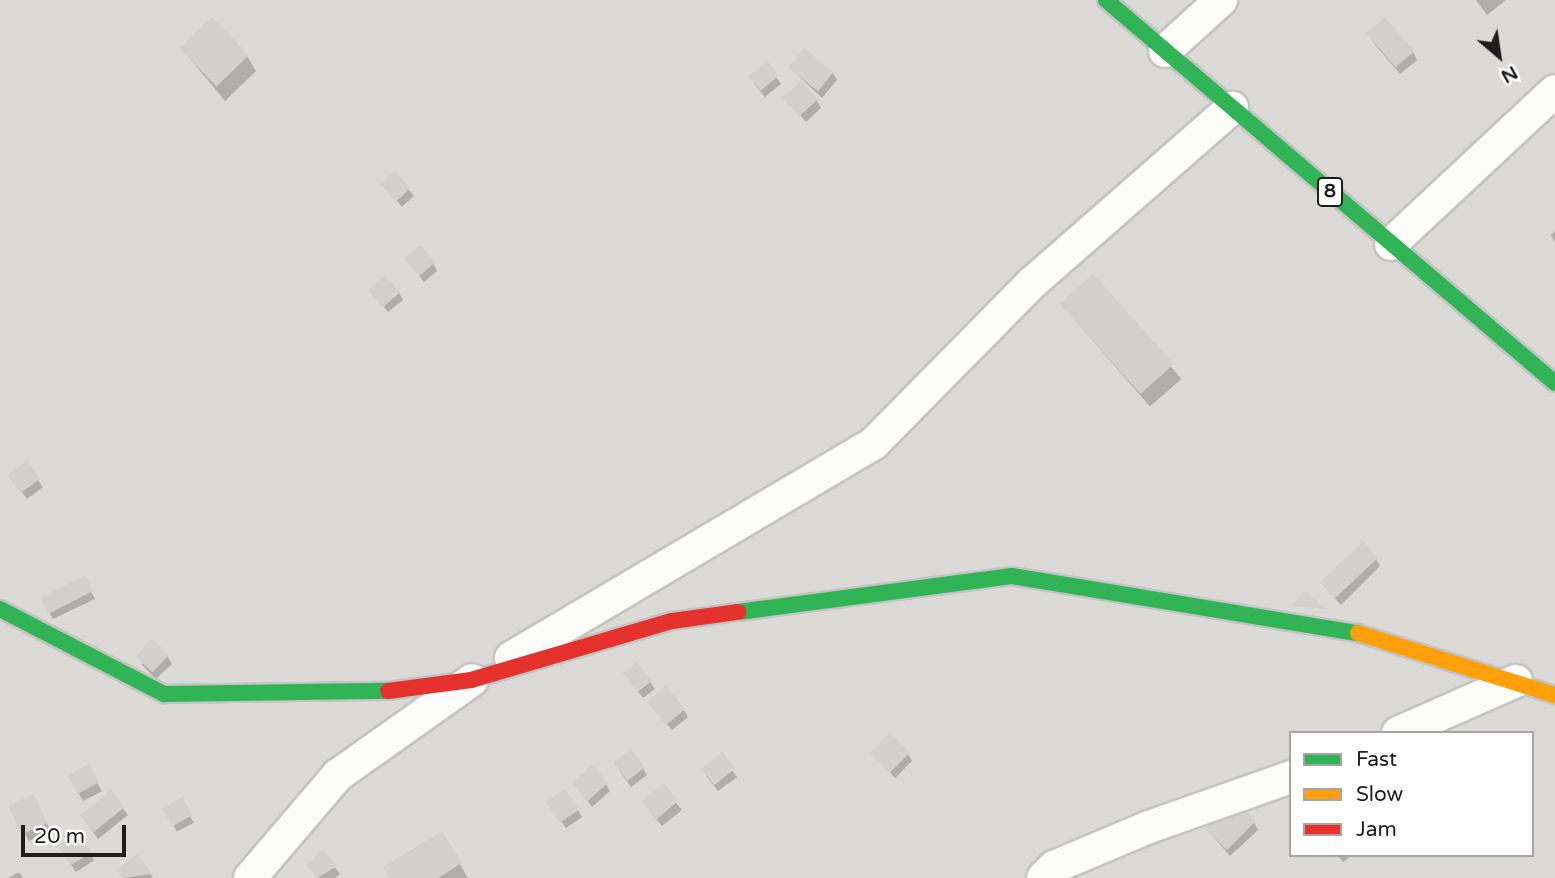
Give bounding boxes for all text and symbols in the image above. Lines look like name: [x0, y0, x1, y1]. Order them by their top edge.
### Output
north arrow: [1464, 21, 1534, 91]
text: N: [1497, 61, 1521, 88]
road number: 8: [1316, 176, 1344, 208]
legend: [1289, 731, 1534, 857]
text: Fast: [1356, 747, 1397, 772]
text: Slow: [1356, 782, 1403, 807]
scale bar: [24, 812, 130, 856]
text: Jam: [1356, 817, 1397, 842]
text: 20 m: [34, 824, 85, 849]

